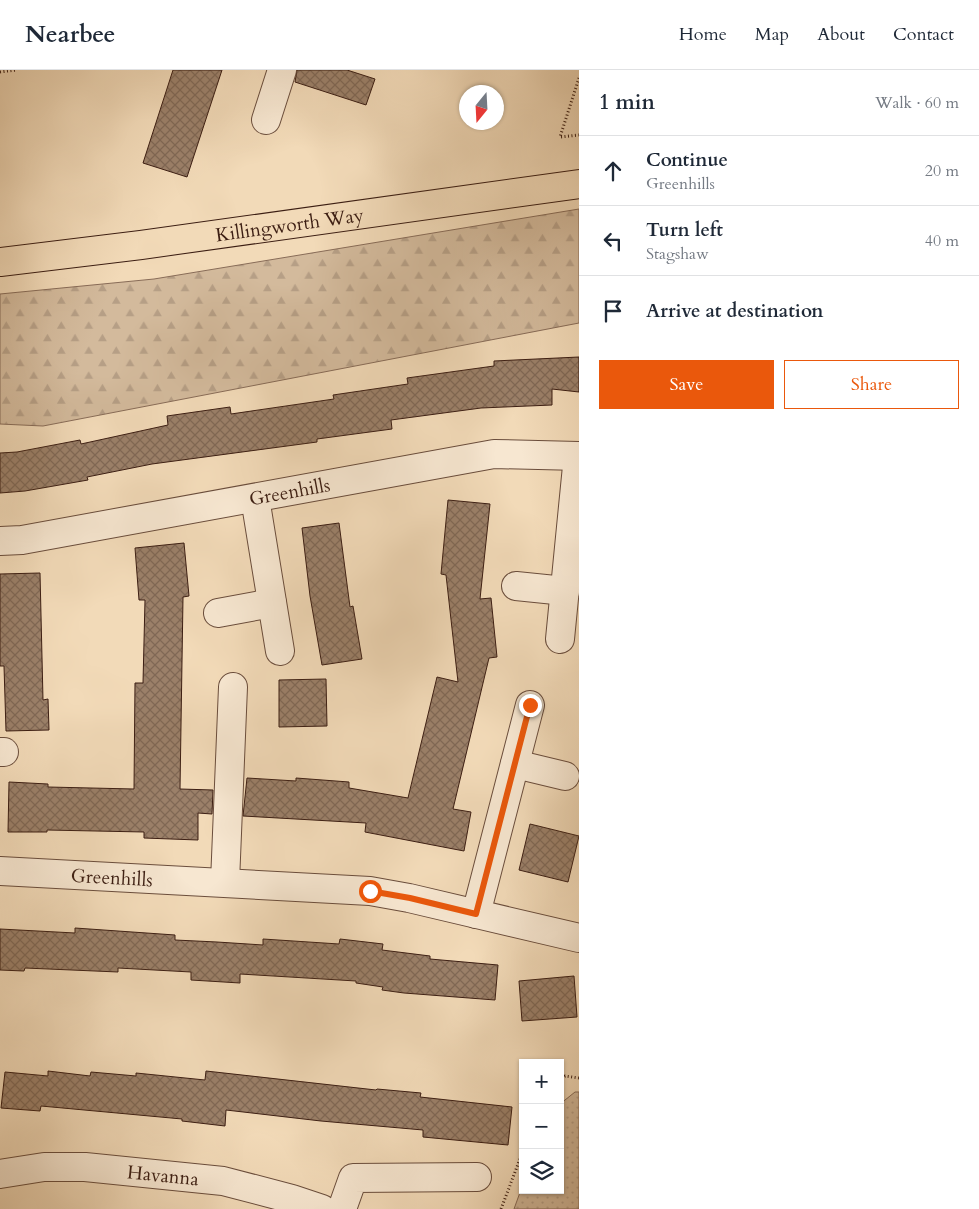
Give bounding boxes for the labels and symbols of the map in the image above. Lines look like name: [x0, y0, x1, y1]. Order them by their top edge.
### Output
north arrow: [459, 85, 504, 130]
street label: Killingworth Way: [214, 202, 365, 248]
street label: Greenhills: [247, 472, 332, 512]
route end: [519, 694, 542, 717]
street label: Greenhills: [70, 863, 153, 893]
route start: [359, 880, 382, 903]
street label: Havanna: [126, 1159, 200, 1192]

